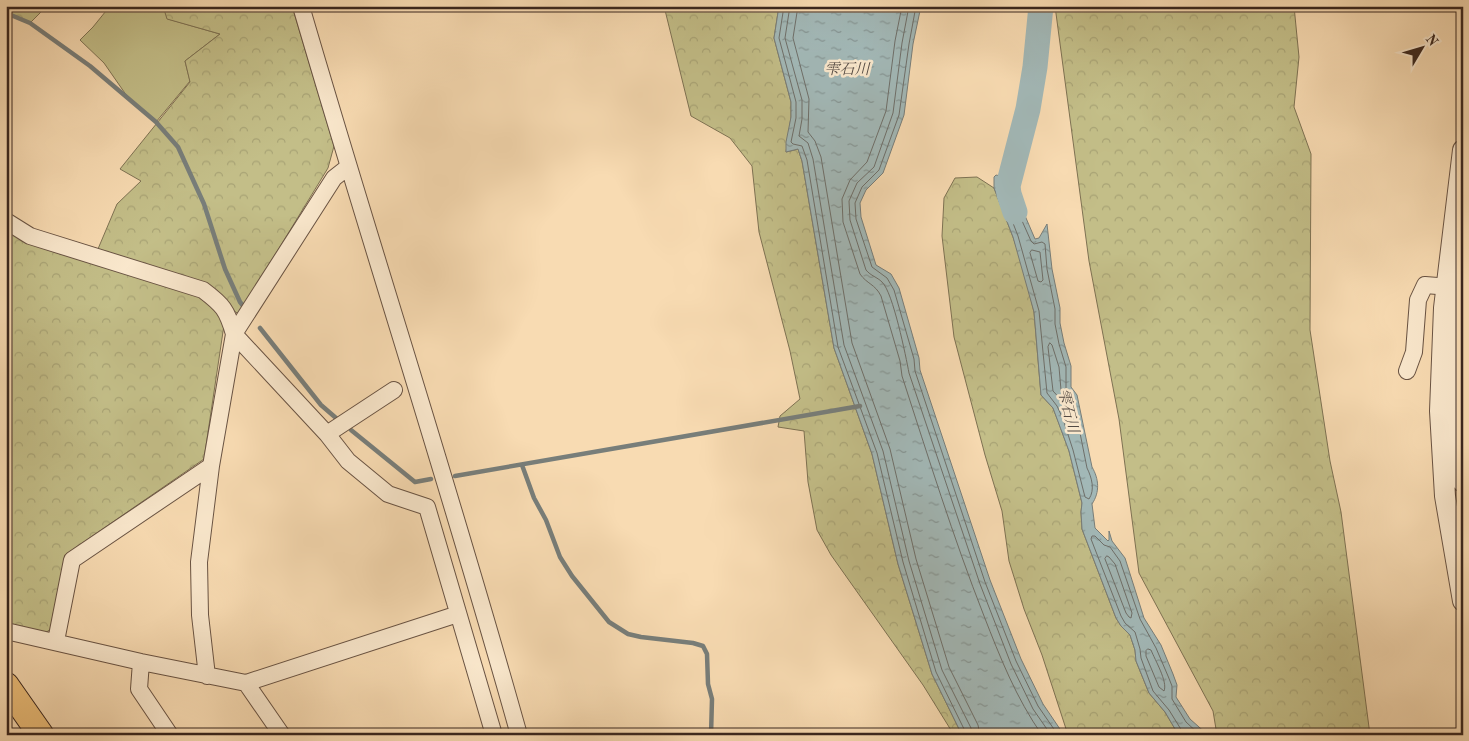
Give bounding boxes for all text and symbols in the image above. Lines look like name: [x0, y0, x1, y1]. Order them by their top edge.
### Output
north arrow: [1396, 22, 1446, 72]
text: N: [1423, 32, 1440, 49]
water label: 雫石川: [824, 61, 871, 78]
water label: 雫石川: [1054, 387, 1082, 437]

